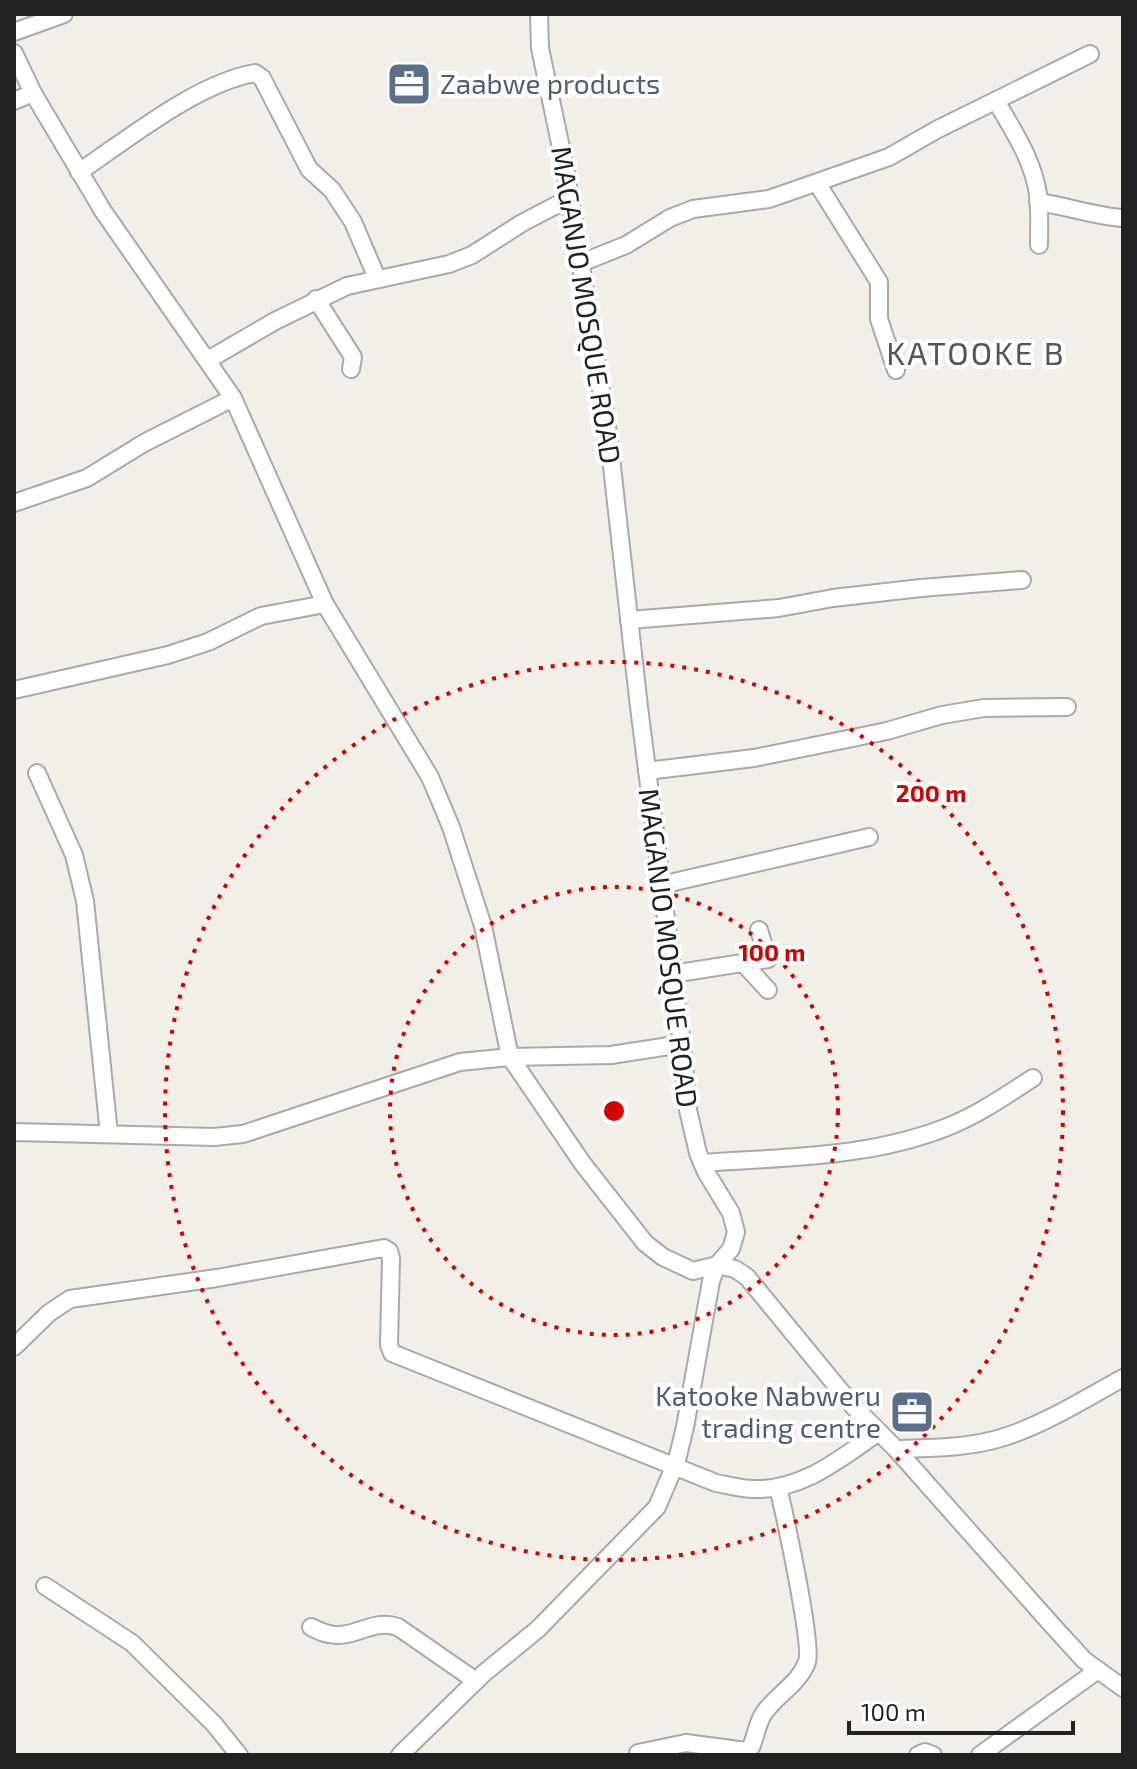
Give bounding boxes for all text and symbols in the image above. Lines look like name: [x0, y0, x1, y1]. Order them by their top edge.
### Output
office icon: Zaabwe products: [385, 60, 433, 108]
place label: Zaabwe products: [440, 66, 660, 100]
street label: MAGANJO MOSQUE ROAD: [545, 144, 629, 466]
district label: KATOOKE B: [886, 333, 1066, 371]
text: 200 m: [896, 778, 966, 807]
street label: MAGANJO MOSQUE ROAD: [633, 786, 705, 1109]
text: 100 m: [739, 937, 805, 966]
centre of rings: [600, 1097, 628, 1125]
place label: Katooke Nabweru trading centre: [655, 1378, 881, 1444]
office icon: Katooke Nabweru trading centre: [888, 1388, 936, 1436]
scale bar: [849, 1685, 1073, 1735]
text: 100 m: [861, 1697, 926, 1726]

